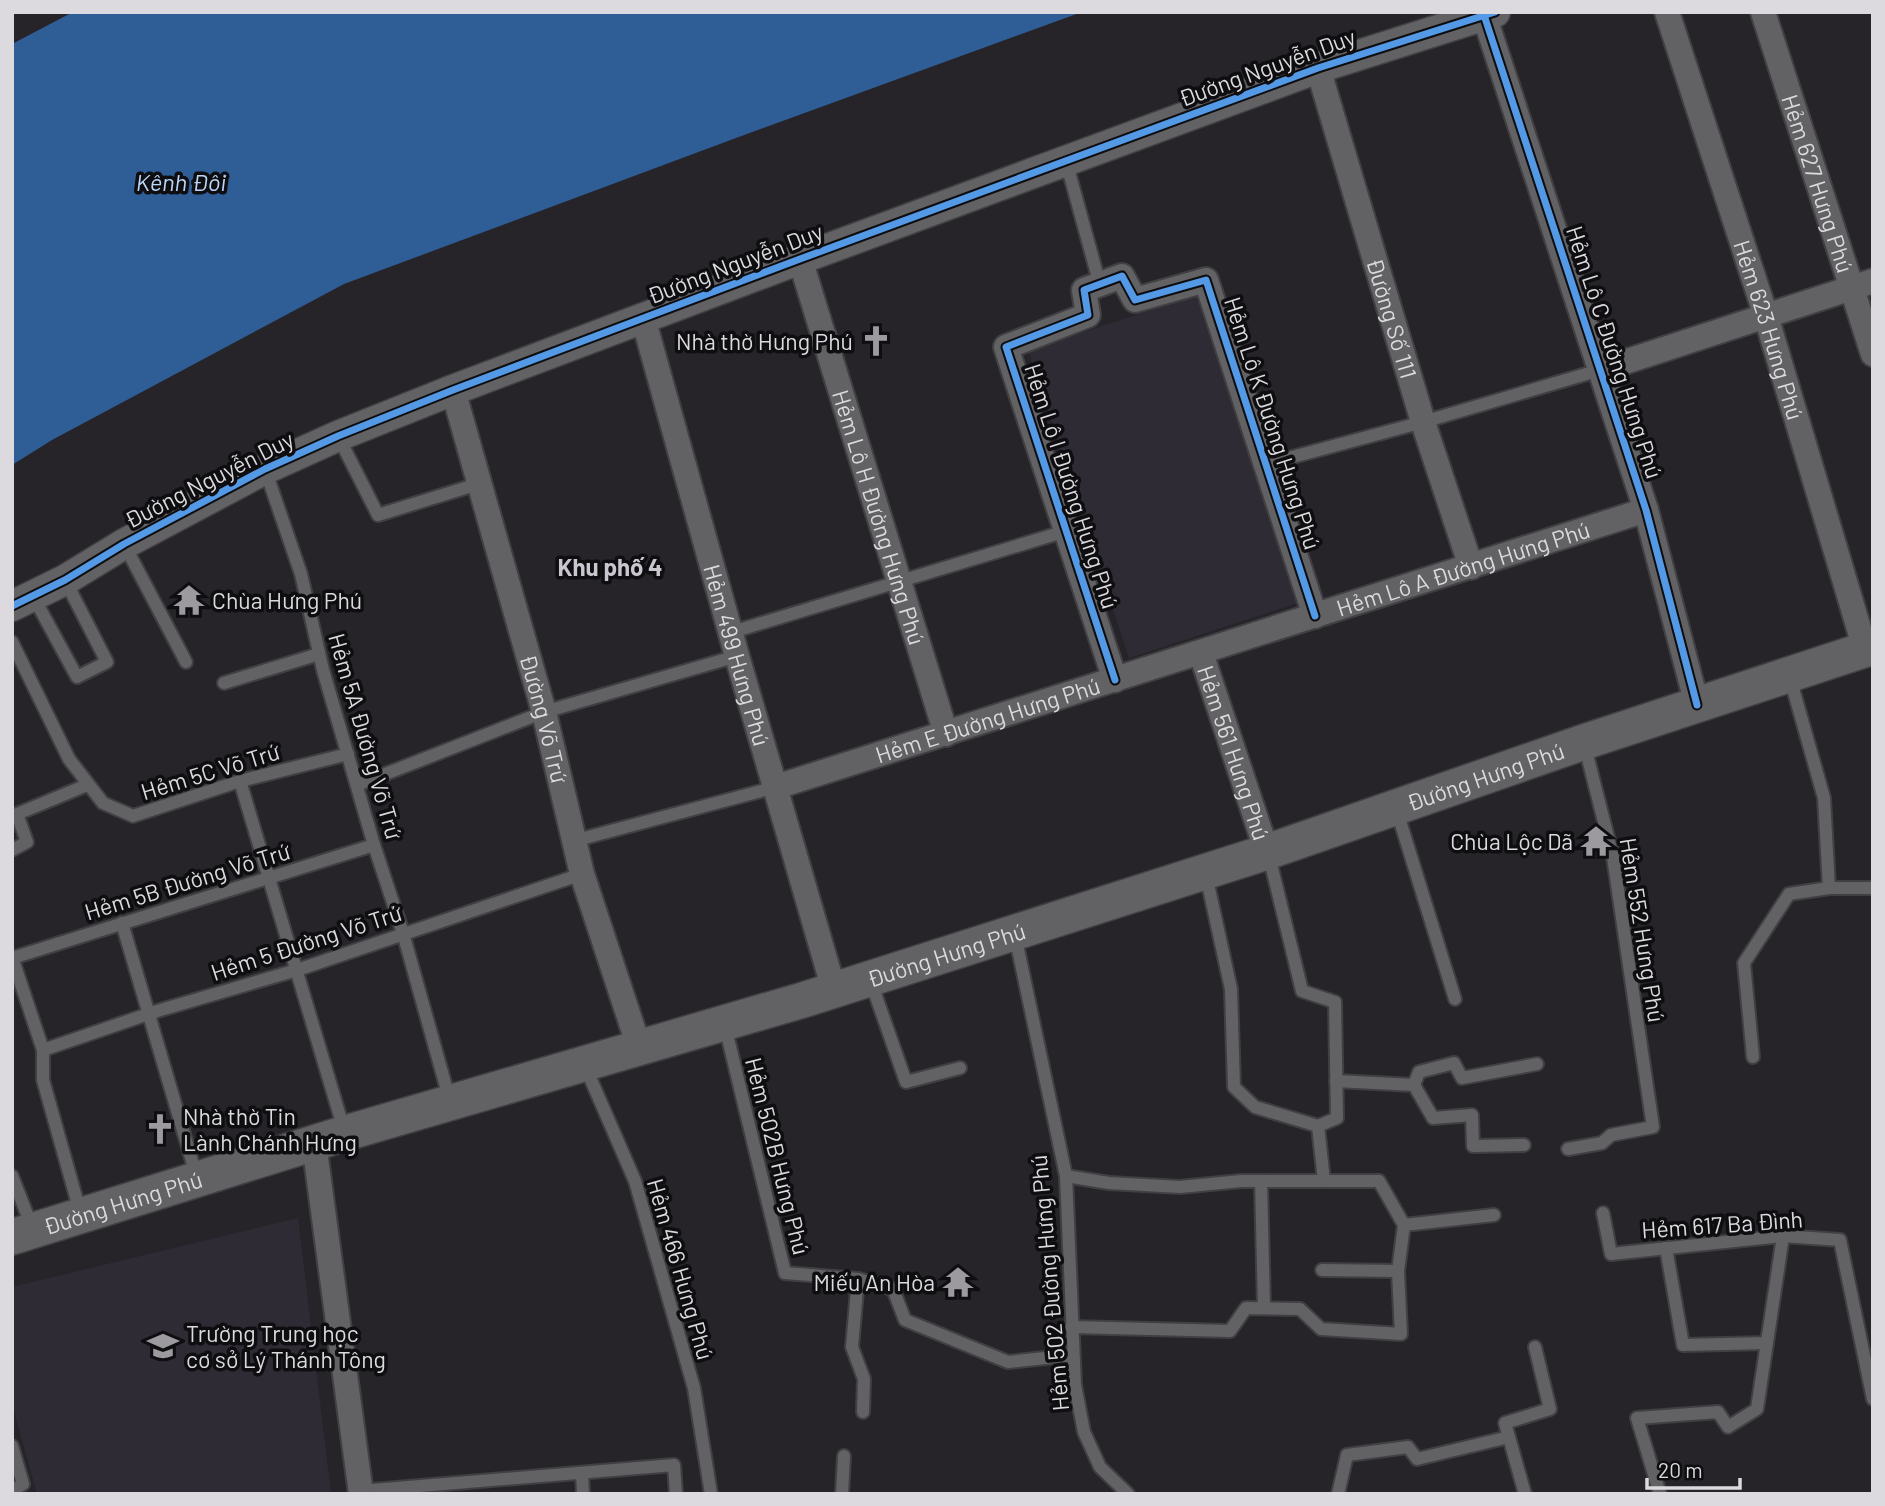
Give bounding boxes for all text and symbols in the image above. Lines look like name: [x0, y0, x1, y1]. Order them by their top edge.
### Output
street label: Đường Nguyễn Duy: [1175, 22, 1359, 112]
street label: Hẻm 627 Hưng Phú: [1776, 91, 1860, 276]
water label: Kênh Đôi: [136, 167, 226, 196]
street label: Đường Nguyễn Duy: [643, 216, 827, 309]
street label: Hẻm Lô C Đường Hưng Phú: [1561, 222, 1669, 482]
street label: Hẻm 623 Hưng Phú: [1728, 236, 1810, 423]
street label: Đường Số 111: [1361, 255, 1423, 382]
street label: Hẻm Lô K Đường Hưng Phú: [1219, 293, 1327, 553]
church icon: Nhà thờ Hưng Phú: [859, 324, 893, 358]
place label: Nhà thờ Hưng Phú: [676, 327, 853, 355]
street label: Hẻm Lô I Đường Hưng Phú: [1019, 360, 1125, 612]
street label: Hẻm Lô H Đường Hưng Phú: [827, 386, 932, 648]
street label: Đường Nguyễn Duy: [120, 424, 299, 534]
street label: Hẻm Lô A Đường Hưng Phú: [1333, 515, 1593, 622]
district label: Khu phố 4: [557, 552, 663, 581]
street label: Hẻm 499 Hưng Phú: [698, 561, 776, 749]
temple icon: Chùa Hưng Phú: [172, 583, 206, 617]
place label: Chùa Hưng Phú: [212, 586, 362, 614]
street label: Hẻm 5A Đường Võ Trứ: [323, 630, 409, 843]
street label: Đường Võ Trứ: [514, 651, 574, 786]
street label: Hẻm 561 Hưng Phú: [1192, 662, 1276, 843]
street label: Hẻm E Đường Hưng Phú: [872, 671, 1103, 769]
street label: Hẻm 5C Võ Trứ: [137, 736, 283, 805]
street label: Đường Hưng Phú: [1403, 736, 1568, 816]
temple icon: Chùa Lộc Dã: [1579, 824, 1613, 858]
place label: Chùa Lộc Dã: [1450, 827, 1573, 855]
street label: Hẻm 5B Đường Võ Trứ: [81, 836, 294, 926]
street label: Hẻm 552 Hưng Phú: [1615, 836, 1671, 1024]
street label: Hẻm 5 Đường Võ Trứ: [207, 898, 405, 986]
street label: Đường Hưng Phú: [863, 916, 1029, 993]
street label: Hẻm 502B Hưng Phú: [740, 1054, 816, 1258]
place label: Nhà thờ Tin Lành Chánh Hưng: [183, 1102, 357, 1156]
church icon: Nhà thờ Tin Lành Chánh Hưng: [143, 1112, 177, 1146]
street label: Hẻm 502 Đường Hưng Phú: [1024, 1154, 1074, 1412]
street label: Đường Hưng Phú: [40, 1165, 206, 1240]
street label: Hẻm 466 Hưng Phú: [642, 1175, 720, 1363]
street label: Hẻm 617 Ba Đình: [1640, 1204, 1804, 1244]
temple icon: Miếu An Hòa: [941, 1265, 975, 1299]
place label: Miếu An Hòa: [813, 1268, 935, 1296]
place label: Trường Trung học cơ sở Lý Thánh Tông: [186, 1319, 386, 1373]
school or university icon: Trường Trung học cơ sở Lý Thánh Tông: [146, 1329, 180, 1363]
scale bar: [1647, 1446, 1740, 1490]
text: 20 m: [1658, 1457, 1703, 1482]

